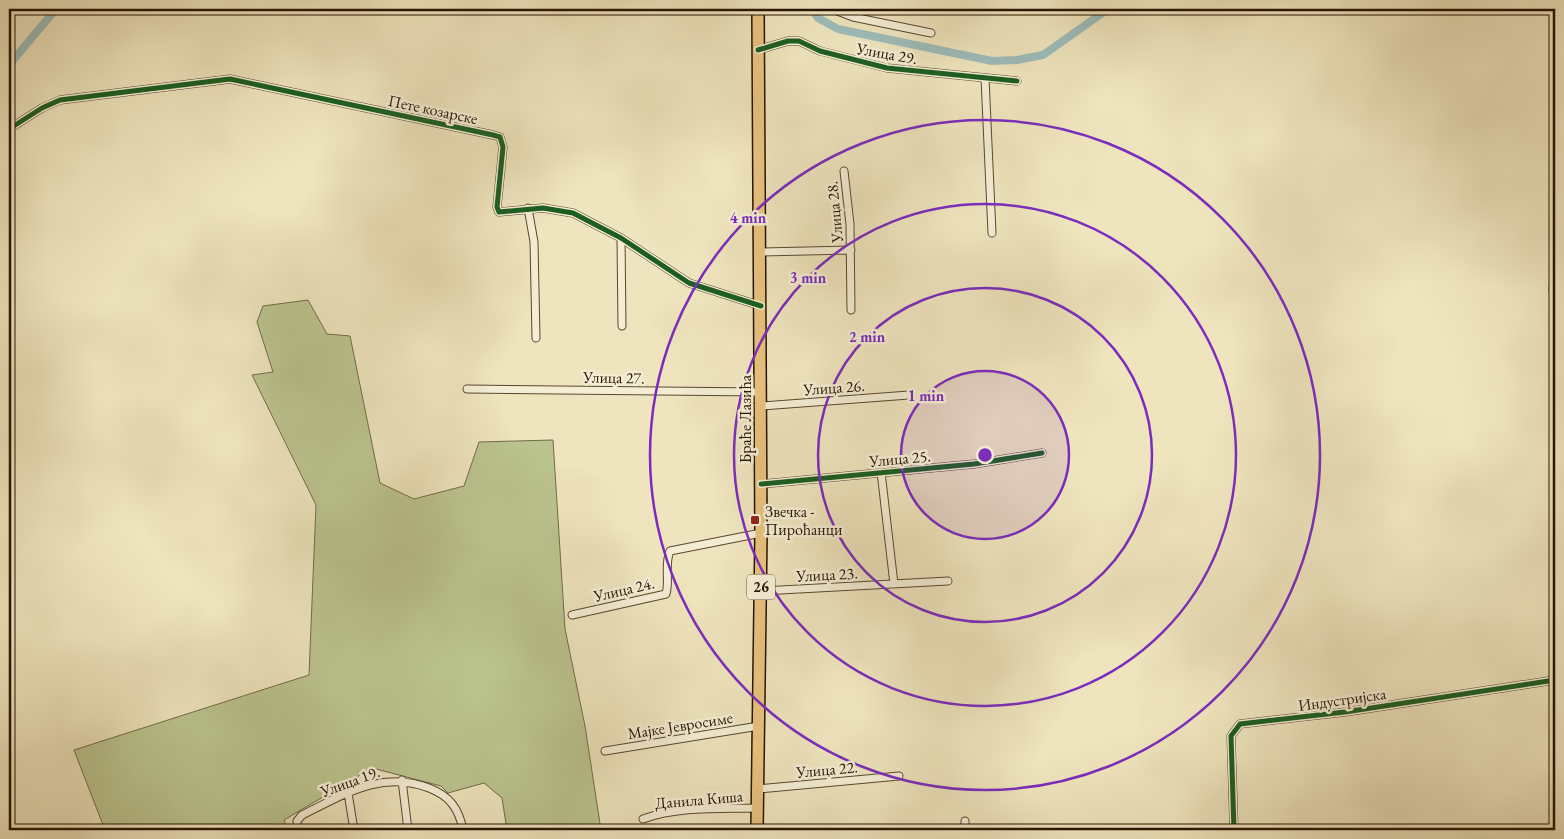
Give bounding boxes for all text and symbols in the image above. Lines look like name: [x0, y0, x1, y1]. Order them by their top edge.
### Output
street label: Улица 29.: [854, 38, 919, 69]
street label: Пете козарске: [386, 90, 480, 129]
street label: Улица 28.: [821, 180, 848, 245]
text: 4 min: [730, 208, 767, 227]
text: 3 min: [790, 268, 827, 287]
text: 2 min: [849, 327, 886, 346]
street label: Улица 27.: [582, 366, 645, 389]
street label: Браће Лазића: [735, 374, 756, 463]
street label: Улица 26.: [802, 375, 865, 400]
text: 1 min: [908, 386, 945, 405]
street label: Улица 25.: [867, 445, 932, 472]
centre of rings: [976, 446, 994, 464]
place label: Звечка - Пироћанци: [765, 501, 843, 540]
marker: Звечка - Пироћанци: [749, 514, 761, 526]
street label: Улица 23.: [795, 562, 858, 587]
street label: Улица 24.: [591, 572, 656, 607]
road number: 26: [747, 574, 775, 600]
street label: Индустријска: [1297, 683, 1388, 716]
street label: Мајке Јевросиме: [626, 707, 734, 744]
street label: Улица 22.: [794, 756, 859, 783]
street label: Улица 19.: [317, 761, 383, 802]
street label: Данила Киша: [654, 785, 745, 814]

